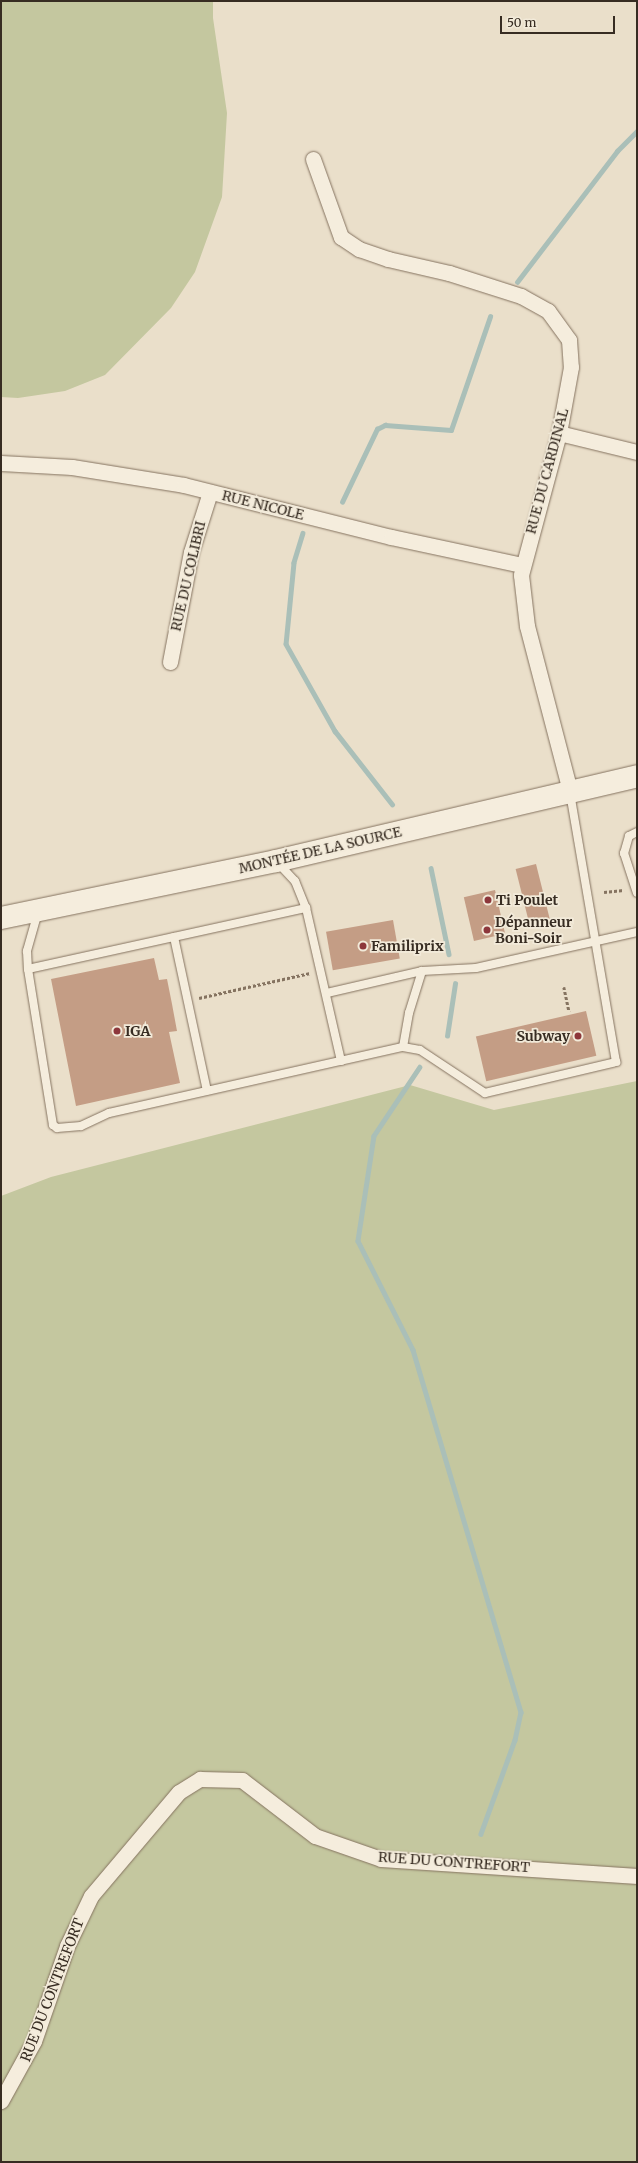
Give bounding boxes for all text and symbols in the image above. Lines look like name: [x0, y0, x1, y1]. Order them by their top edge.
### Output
scale bar: [502, 8, 617, 34]
text: 50 m: [507, 15, 536, 30]
street label: RUE DU CARDINAL: [522, 406, 572, 536]
street label: RUE NICOLE: [220, 487, 306, 523]
street label: RUE DU COLIBRI: [167, 519, 209, 633]
street label: MONTÉE DE LA SOURCE: [237, 823, 403, 877]
place label: Ti Poulet: [496, 892, 558, 908]
marker: Ti Poulet: [483, 895, 493, 905]
place label: Dépanneur Boni-Soir: [495, 914, 572, 946]
marker: Dépanneur Boni-Soir: [482, 925, 492, 935]
place label: Familiprix: [371, 938, 444, 954]
marker: Familiprix: [358, 941, 368, 951]
place label: IGA: [125, 1023, 150, 1039]
marker: IGA: [112, 1026, 122, 1036]
place label: Subway: [516, 1028, 570, 1044]
marker: Subway: [573, 1031, 583, 1041]
street label: RUE DU CONTREFORT: [378, 1848, 530, 1876]
street label: RUE DU CONTREFORT: [17, 1916, 87, 2064]

